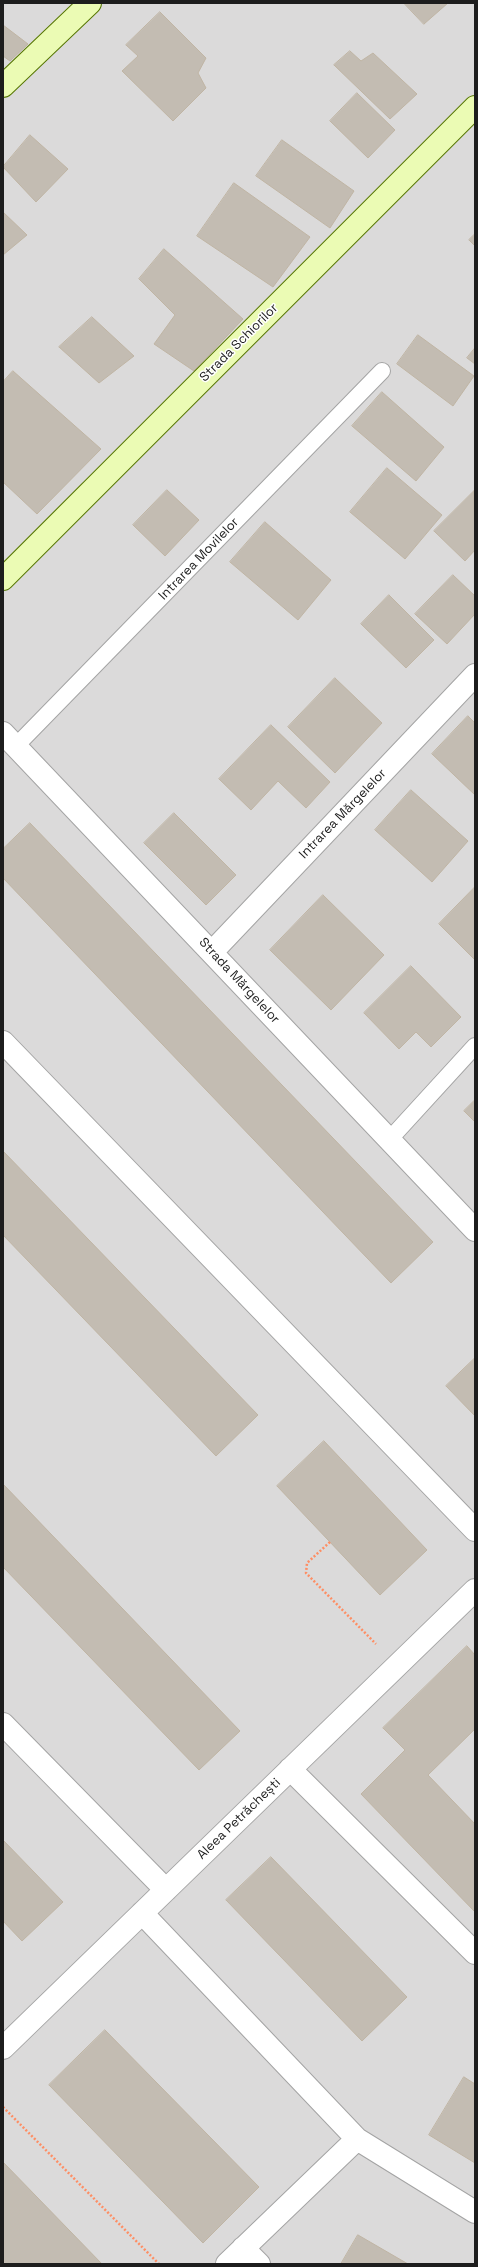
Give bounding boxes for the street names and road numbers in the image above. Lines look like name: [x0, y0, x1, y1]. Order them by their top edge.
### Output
street label: Strada Schiorilor: [197, 301, 281, 385]
street label: Intrarea Movilelor: [156, 515, 242, 603]
street label: Intrarea Mărgelelor: [296, 766, 390, 862]
street label: Strada Mărgelelor: [195, 935, 283, 1027]
street label: Aleea Petrăchești: [194, 1775, 284, 1863]

